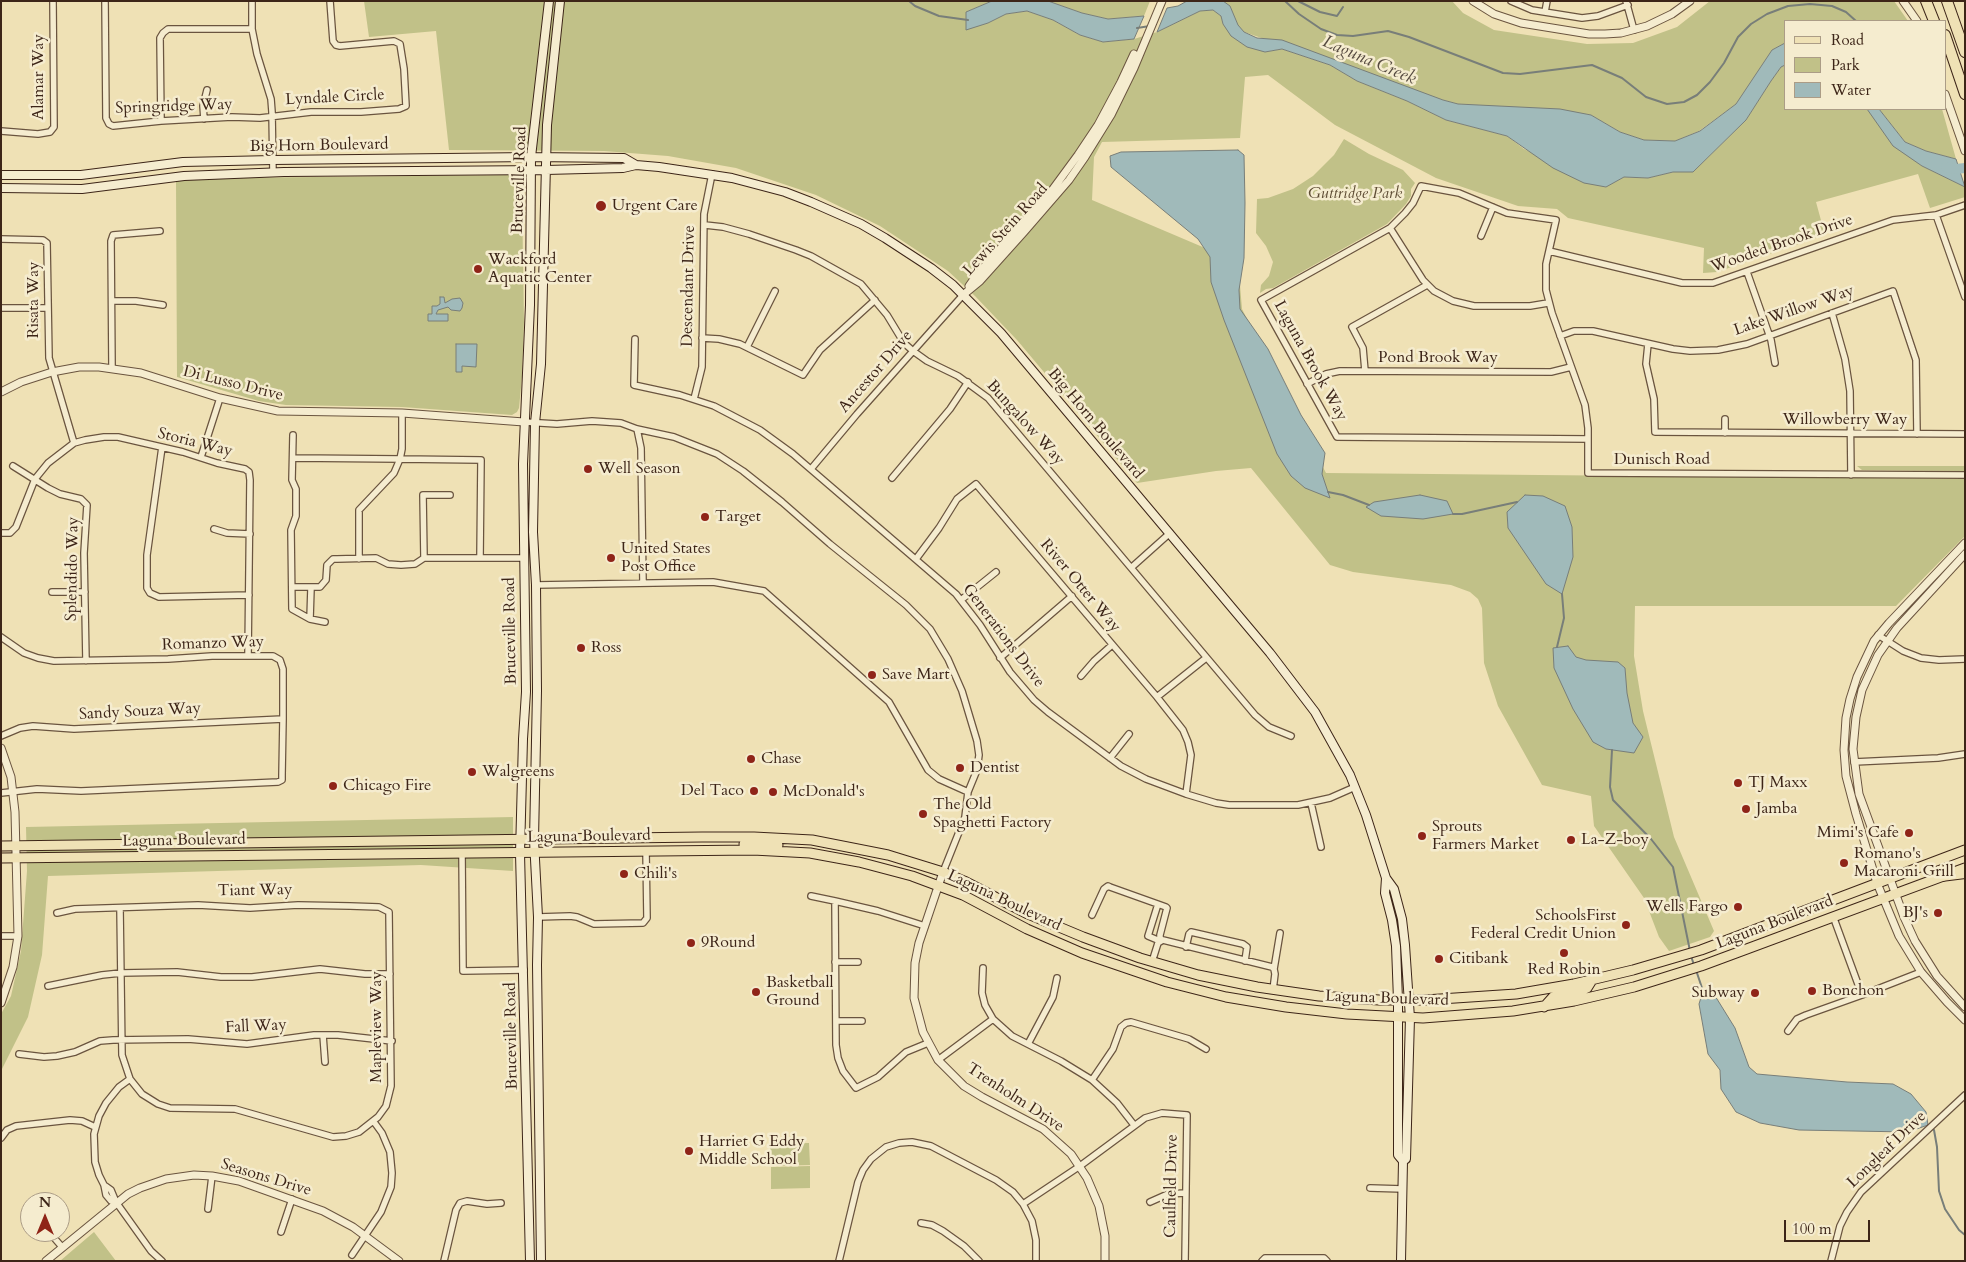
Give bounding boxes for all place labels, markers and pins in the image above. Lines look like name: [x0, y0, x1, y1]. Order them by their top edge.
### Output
place label: Urgent Care: [612, 196, 698, 216]
marker: Urgent Care: [594, 199, 608, 213]
place label: Wackford Aquatic Center: [488, 250, 592, 288]
marker: Wackford Aquatic Center: [472, 263, 484, 275]
place label: Well Season: [598, 459, 681, 479]
marker: Well Season: [582, 463, 594, 475]
place label: Target: [715, 507, 761, 527]
marker: Target: [699, 511, 711, 523]
place label: United States Post Office: [621, 539, 710, 577]
marker: United States Post Office: [605, 552, 617, 564]
place label: Ross: [591, 638, 621, 658]
marker: Ross: [575, 642, 587, 654]
place label: Save Mart: [882, 665, 949, 685]
marker: Save Mart: [866, 669, 878, 681]
place label: Chase: [761, 749, 802, 769]
marker: Chase: [745, 753, 757, 765]
place label: Dentist: [970, 758, 1019, 778]
place label: Walgreens: [482, 762, 554, 782]
marker: Dentist: [954, 762, 966, 774]
marker: Walgreens: [466, 766, 478, 778]
place label: TJ Maxx: [1748, 773, 1807, 793]
place label: Chicago Fire: [343, 776, 431, 796]
marker: TJ Maxx: [1732, 777, 1744, 789]
marker: Chicago Fire: [327, 780, 339, 792]
place label: Del Taco: [681, 781, 744, 801]
place label: McDonald's: [783, 782, 865, 802]
marker: Del Taco: [748, 785, 760, 797]
marker: McDonald's: [767, 786, 779, 798]
place label: The Old Spaghetti Factory: [933, 795, 1052, 833]
place label: Jamba: [1756, 799, 1797, 819]
marker: Jamba: [1740, 803, 1752, 815]
marker: The Old Spaghetti Factory: [917, 808, 929, 820]
place label: Sprouts Farmers Market: [1432, 817, 1539, 855]
place label: Mimi's Cafe: [1817, 823, 1899, 843]
marker: Mimi's Cafe: [1903, 827, 1915, 839]
marker: Sprouts Farmers Market: [1416, 830, 1428, 842]
place label: La-Z-boy: [1581, 830, 1649, 850]
marker: La-Z-boy: [1565, 834, 1577, 846]
place label: Romano's Macaroni Grill: [1854, 844, 1954, 882]
marker: Romano's Macaroni Grill: [1838, 857, 1850, 869]
place label: Chili's: [634, 864, 677, 884]
marker: Chili's: [618, 868, 630, 880]
place label: Wells Fargo: [1646, 897, 1728, 917]
marker: Wells Fargo: [1732, 901, 1744, 913]
place label: BJ's: [1903, 903, 1928, 923]
place label: SchoolsFirst Federal Credit Union: [1471, 906, 1616, 944]
marker: BJ's: [1932, 907, 1944, 919]
marker: SchoolsFirst Federal Credit Union: [1620, 919, 1632, 931]
place label: 9Round: [701, 933, 755, 953]
marker: 9Round: [685, 937, 697, 949]
marker: Red Robin: [1558, 947, 1570, 959]
place label: Citibank: [1449, 949, 1508, 969]
marker: Citibank: [1433, 953, 1445, 965]
place label: Red Robin: [1527, 960, 1601, 980]
place label: Basketball Ground: [766, 973, 834, 1011]
place label: Bonchon: [1822, 981, 1884, 1001]
place label: Subway: [1691, 983, 1745, 1003]
marker: Bonchon: [1806, 985, 1818, 997]
marker: Basketball Ground: [750, 986, 762, 998]
marker: Subway: [1749, 987, 1761, 999]
place label: Harriet G Eddy Middle School: [699, 1132, 804, 1170]
marker: Harriet G Eddy Middle School: [683, 1145, 695, 1157]

